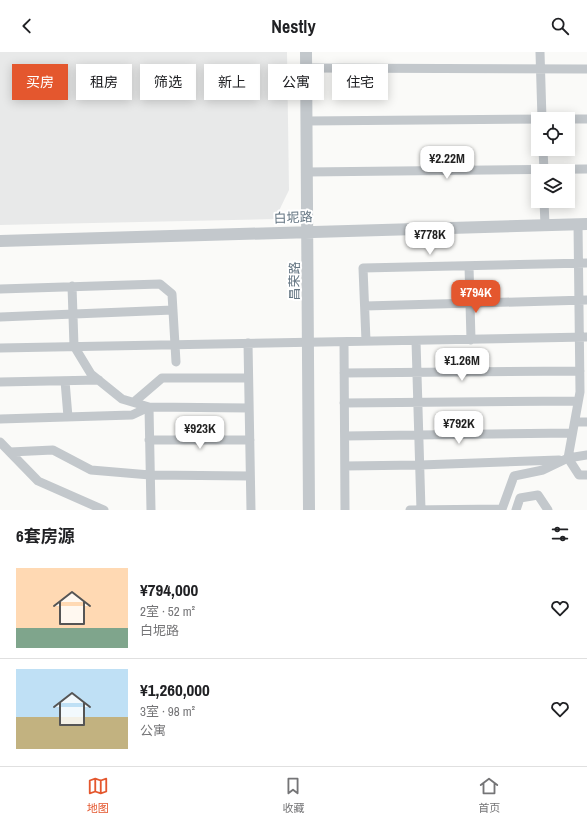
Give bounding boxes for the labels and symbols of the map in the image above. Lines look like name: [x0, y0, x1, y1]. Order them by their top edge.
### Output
pin: ¥2.22M: [414, 146, 480, 180]
street label: 白坭路: [273, 208, 313, 227]
pin: ¥778K: [402, 222, 458, 256]
street label: 昌荣路: [286, 261, 303, 301]
pin: ¥794K: [448, 280, 504, 314]
pin: ¥1.26M: [429, 348, 495, 382]
pin: ¥792K: [431, 411, 487, 445]
pin: ¥923K: [172, 416, 228, 450]

